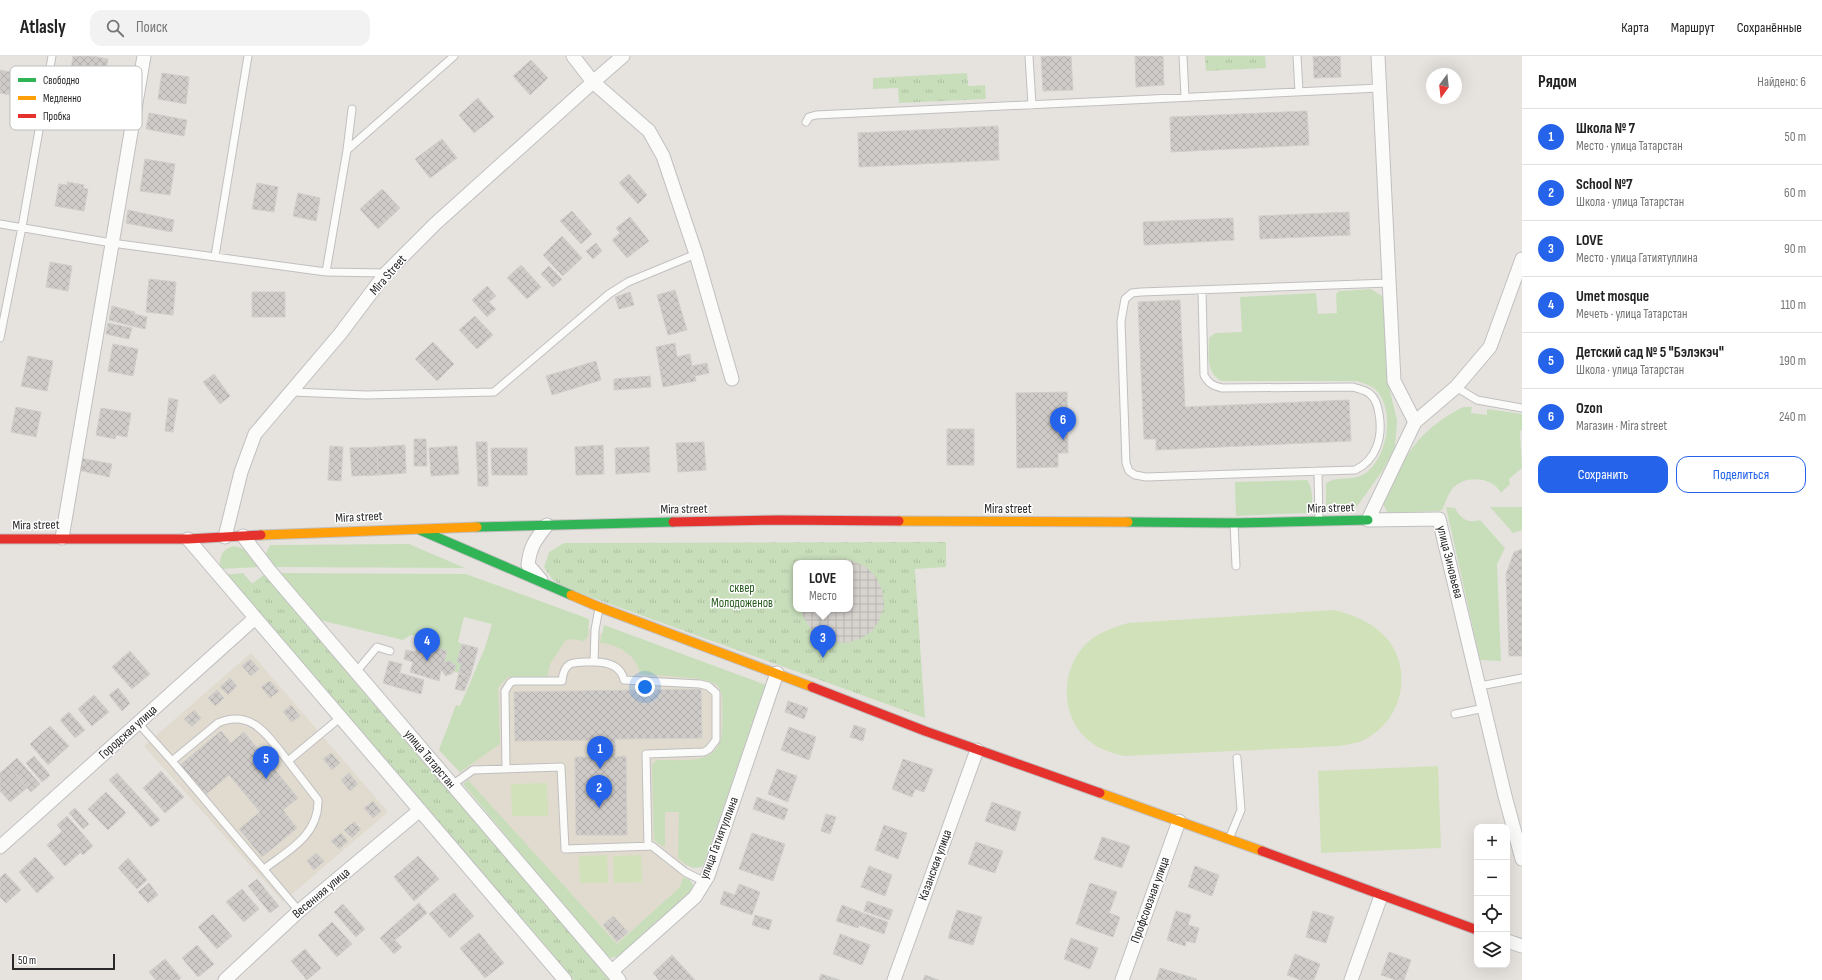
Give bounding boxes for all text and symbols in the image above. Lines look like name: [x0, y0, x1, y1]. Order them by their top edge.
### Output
search box: [90, 10, 370, 46]
text: Atlasly: [20, 16, 66, 39]
icon: search: [104, 17, 126, 39]
text: Поиск: [136, 18, 168, 37]
text: Карта: [1621, 19, 1649, 36]
text: Маршрут: [1671, 19, 1715, 36]
text: Сохранённые: [1737, 19, 1802, 36]
legend: [10, 66, 142, 130]
north arrow: [1426, 68, 1462, 104]
text: Рядом: [1538, 72, 1577, 92]
text: Свободно: [43, 74, 80, 87]
text: Найдено: 6: [1757, 74, 1806, 90]
text: Медленно: [43, 92, 82, 105]
text: Пробка: [43, 110, 71, 123]
text: Школа № 7: [1576, 119, 1635, 138]
text: 1: [1548, 129, 1554, 145]
text: 50 m: [1785, 129, 1806, 145]
text: Место · улица Татарстан: [1576, 138, 1683, 154]
text: School №7: [1576, 175, 1633, 194]
text: 2: [1548, 185, 1554, 201]
text: 60 m: [1784, 185, 1806, 201]
text: Школа · улица Татарстан: [1576, 194, 1684, 210]
text: LOVE: [1576, 231, 1603, 250]
text: 3: [1548, 241, 1554, 257]
text: 90 m: [1784, 241, 1806, 257]
text: Место · улица Гатиятуллина: [1576, 250, 1698, 266]
street label: Mira Street: [366, 252, 410, 298]
text: Umet mosque: [1576, 287, 1649, 306]
text: 4: [1548, 297, 1554, 313]
text: 110 m: [1781, 297, 1806, 313]
text: Мечеть · улица Татарстан: [1576, 306, 1688, 322]
text: Детский сад № 5 "Бэлэкэч": [1576, 343, 1724, 362]
text: 5: [1548, 353, 1554, 369]
text: 190 m: [1779, 353, 1806, 369]
text: Школа · улица Татарстан: [1576, 362, 1684, 378]
text: Ozon: [1576, 399, 1603, 418]
pin: 6: [1050, 407, 1076, 440]
text: 6: [1548, 409, 1554, 425]
text: 240 m: [1779, 409, 1806, 425]
text: Магазин · Mira street: [1576, 418, 1667, 434]
button: Сохранить: [1538, 456, 1668, 493]
button: Поделиться: [1676, 456, 1806, 493]
street label: Mira street: [1307, 499, 1355, 517]
street label: Mira street: [660, 501, 708, 517]
street label: Mira street: [984, 501, 1032, 517]
street label: Mira street: [335, 508, 383, 526]
street label: Mira street: [12, 517, 60, 533]
street label: улица Зиновьева: [1433, 524, 1467, 600]
popup: [793, 560, 853, 612]
text: LOVE: [809, 569, 836, 588]
park label: сквер Молодоженов: [711, 580, 773, 611]
text: Место: [809, 588, 837, 604]
pin: 3: [810, 625, 836, 658]
pin: 4: [414, 628, 440, 661]
your location: [635, 677, 655, 697]
street label: Городская улица: [96, 702, 160, 762]
street label: улица Татарстан: [401, 726, 459, 792]
pin: 1: [587, 736, 613, 769]
pin: 5: [253, 746, 279, 779]
pin: 2: [586, 775, 612, 808]
street label: улица Гатиятуллина: [696, 794, 742, 882]
map controls: [1474, 824, 1510, 968]
button: +: [1474, 824, 1510, 860]
street label: Казанская улица: [915, 827, 955, 903]
street label: Профсоюзная улица: [1127, 855, 1173, 945]
button: −: [1474, 860, 1510, 896]
street label: Весенняя улица: [289, 864, 353, 922]
button: locate: [1474, 896, 1510, 932]
button: layers: [1474, 932, 1510, 968]
scale bar: [12, 952, 115, 971]
text: 50 m: [18, 954, 36, 967]

